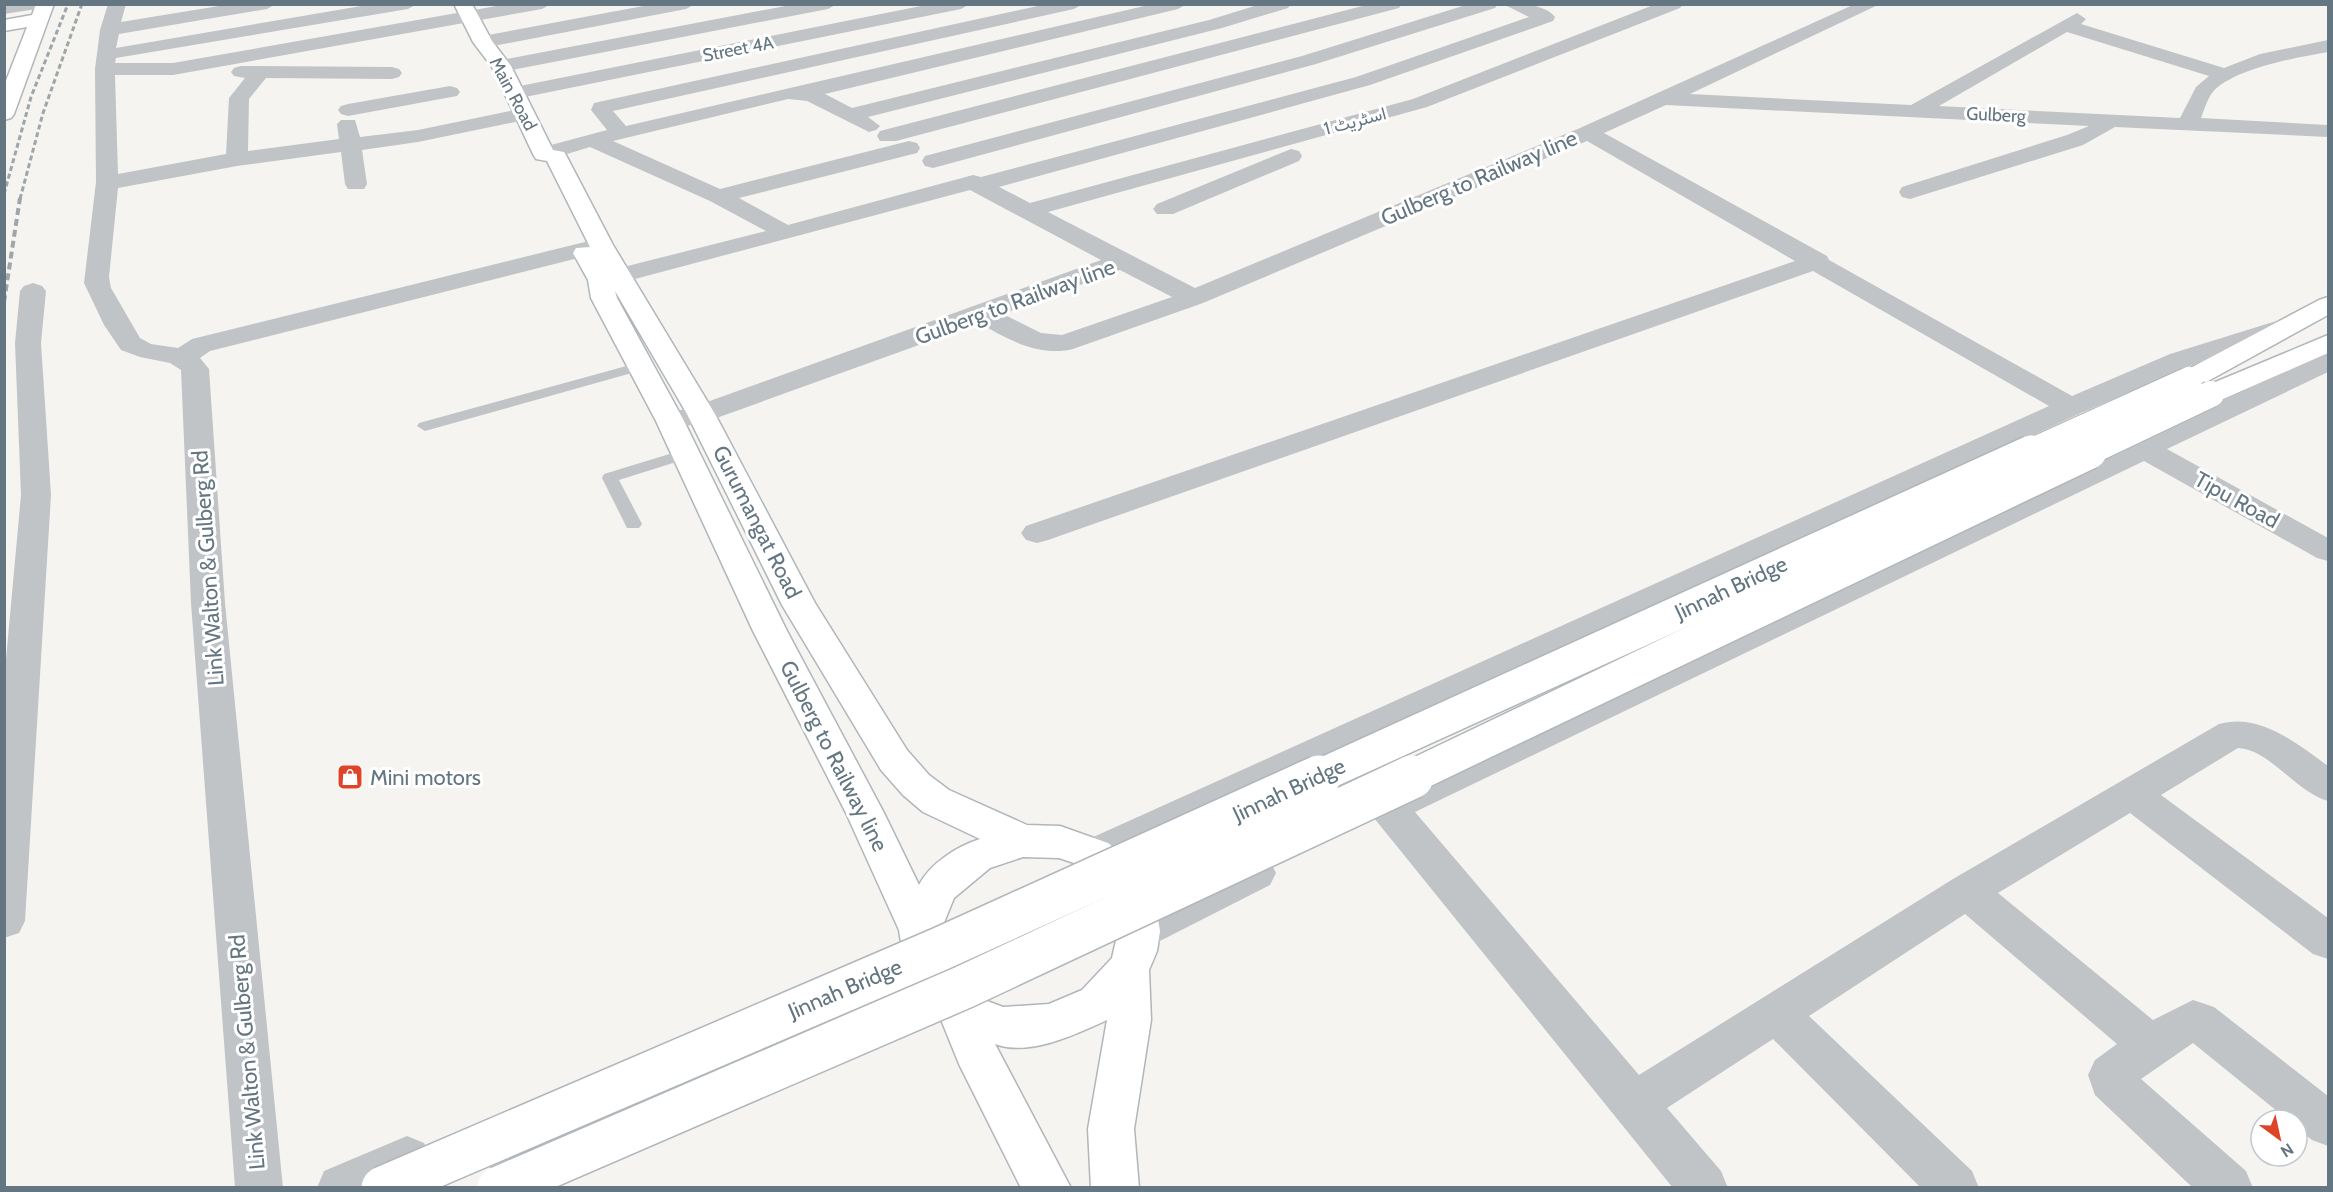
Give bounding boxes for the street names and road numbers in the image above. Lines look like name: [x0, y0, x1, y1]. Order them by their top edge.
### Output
street label: Street 4A: [701, 31, 775, 67]
street label: Main Road: [484, 53, 542, 135]
street label: اسٹریٹ 1: [1321, 102, 1389, 140]
street label: Gulberg: [1966, 102, 2027, 128]
street label: Gulberg to Railway line: [1377, 124, 1581, 232]
street label: Gulberg to Railway line: [911, 253, 1119, 351]
street label: Gurumangat Road: [707, 441, 807, 603]
street label: Link Walton & Gulberg Rd: [186, 449, 230, 687]
street label: Tipu Road: [2190, 466, 2284, 534]
street label: Jinnah Bridge: [1669, 550, 1792, 626]
street label: Gulberg to Railway line: [774, 656, 894, 856]
street label: Jinnah Bridge: [1227, 752, 1350, 828]
street label: Link Walton & Gulberg Rd: [223, 933, 271, 1171]
street label: Jinnah Bridge: [783, 953, 906, 1025]

